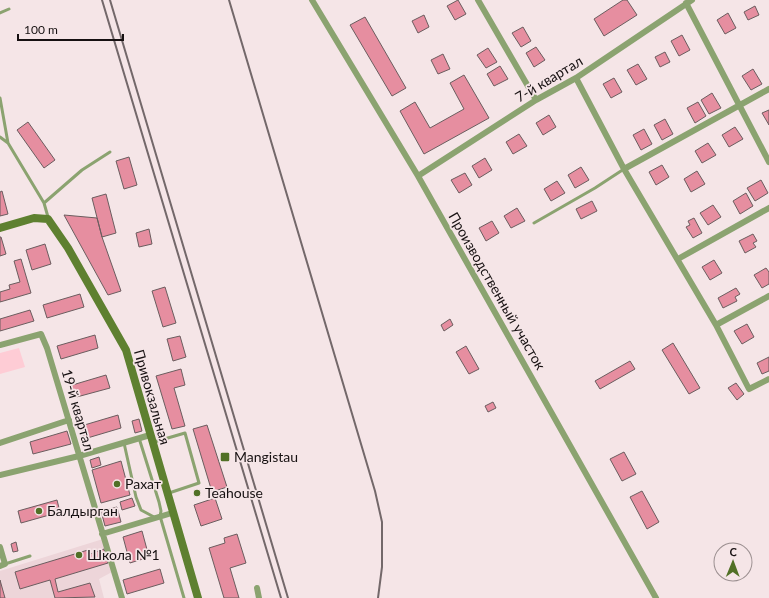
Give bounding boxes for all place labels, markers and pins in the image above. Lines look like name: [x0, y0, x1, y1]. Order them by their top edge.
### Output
place label: Mangistau: [234, 448, 298, 465]
marker: Mangistau: [219, 451, 231, 463]
place label: Рахат: [125, 475, 161, 492]
marker: Рахат: [112, 479, 122, 489]
place label: Teahouse: [205, 484, 263, 501]
marker: Teahouse: [192, 488, 202, 498]
place label: Балдырган: [47, 502, 118, 519]
marker: Балдырган: [34, 506, 44, 516]
place label: Школа №1: [87, 546, 160, 563]
marker: Школа №1: [74, 550, 84, 560]

